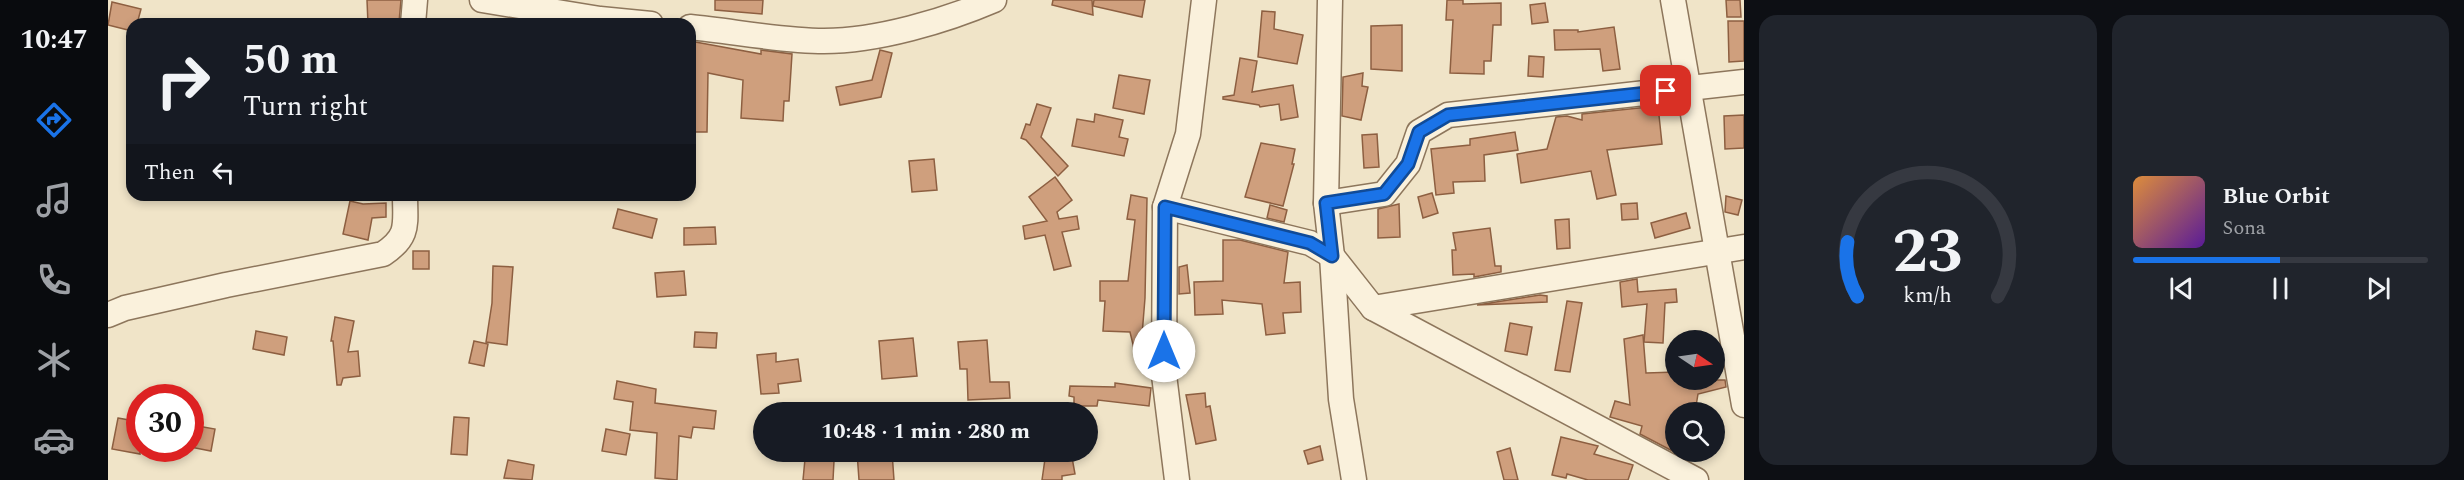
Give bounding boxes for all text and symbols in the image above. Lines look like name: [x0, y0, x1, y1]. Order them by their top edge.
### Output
text: 10:47: [20, 19, 88, 61]
text: 50 m: [243, 29, 338, 92]
icon: right: [144, 42, 222, 120]
pin: [1640, 65, 1691, 116]
icon: arrive: [1649, 74, 1682, 107]
text: Turn right: [243, 86, 368, 128]
icon: directions: [33, 99, 75, 141]
text: Then: [144, 156, 195, 189]
icon: left: [207, 156, 240, 189]
icon: music: [33, 179, 75, 221]
text: Blue Orbit: [2223, 180, 2330, 213]
text: 23: [1893, 205, 1963, 300]
text: Sona: [2223, 213, 2266, 243]
icon: phone: [33, 259, 75, 301]
icon: previous: [2165, 272, 2198, 305]
icon: pause: [2264, 272, 2297, 305]
icon: next: [2362, 272, 2395, 305]
text: km/h: [1904, 279, 1952, 312]
position arrow: [1132, 319, 1196, 383]
north arrow: [1665, 330, 1725, 390]
map controls: [1665, 330, 1725, 462]
icon: climate: [33, 339, 75, 381]
speed limit sign: 30: [126, 384, 204, 462]
button: search: [1665, 402, 1725, 462]
text: 10:48 · 1 min · 280 m: [821, 415, 1030, 448]
icon: car: [33, 419, 75, 461]

